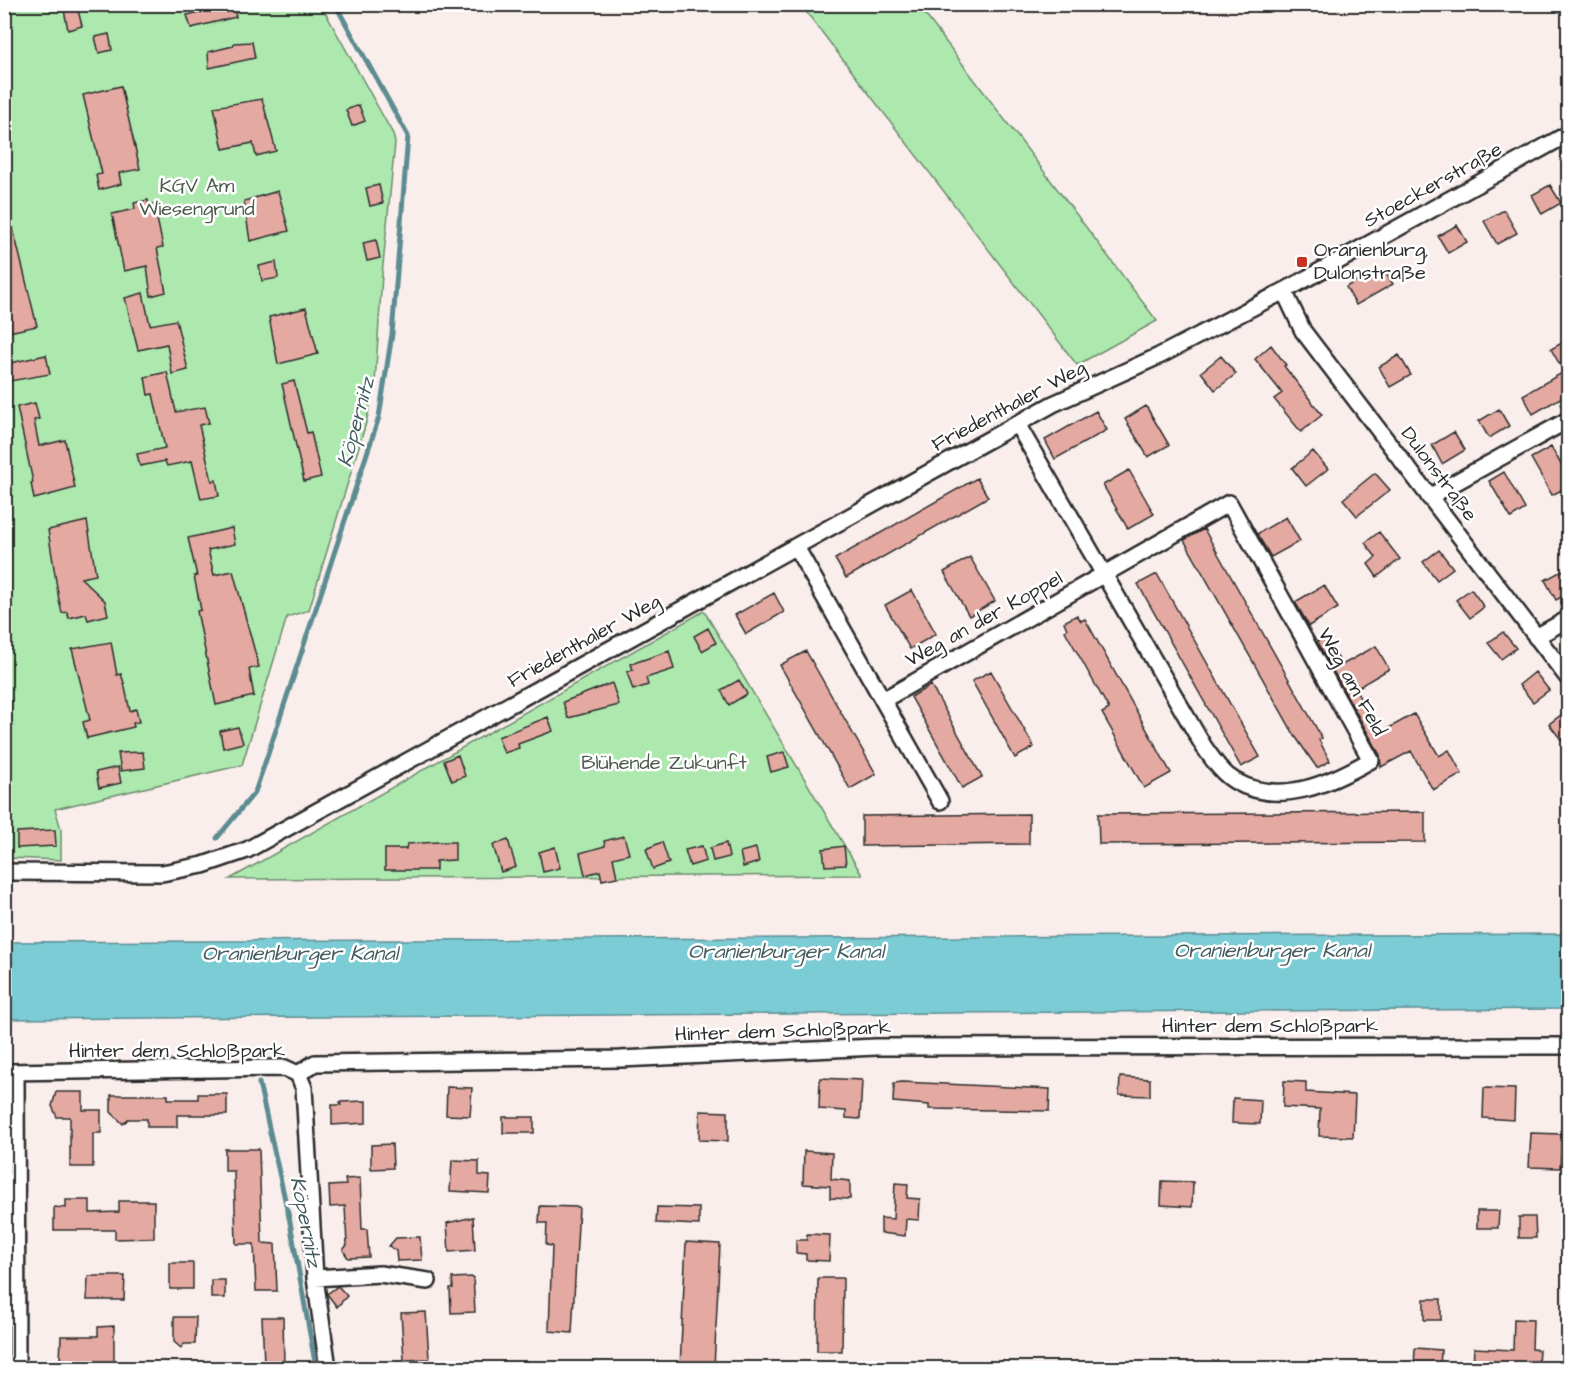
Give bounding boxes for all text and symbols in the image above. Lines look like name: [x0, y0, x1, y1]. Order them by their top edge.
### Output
street label: Stoeckerstraße: [1359, 135, 1507, 235]
park label: KGV Am Wiesengrund: [139, 172, 255, 224]
place label: Oranienburg, Dulonstraße: [1314, 236, 1429, 287]
marker: Oranienburg, Dulonstraße: [1295, 255, 1309, 269]
street label: Friedenthaler Weg: [927, 354, 1091, 459]
water label: Köpernitz: [330, 372, 382, 470]
street label: Dulonstraße: [1394, 421, 1484, 527]
street label: Weg an der Koppel: [900, 564, 1068, 675]
street label: Friedenthaler Weg: [502, 587, 666, 696]
street label: Weg am Feld: [1310, 623, 1393, 742]
park label: Blühende Zukunft: [581, 749, 747, 777]
water label: Oranienburger Kanal: [1174, 936, 1373, 966]
water label: Oranienburger Kanal: [688, 937, 887, 967]
water label: Oranienburger Kanal: [202, 939, 401, 969]
street label: Hinter dem Schloßpark: [1162, 1012, 1378, 1040]
street label: Hinter dem Schloßpark: [674, 1013, 892, 1049]
street label: Hinter dem Schloßpark: [69, 1037, 285, 1065]
water label: Köpernitz: [283, 1174, 329, 1271]

